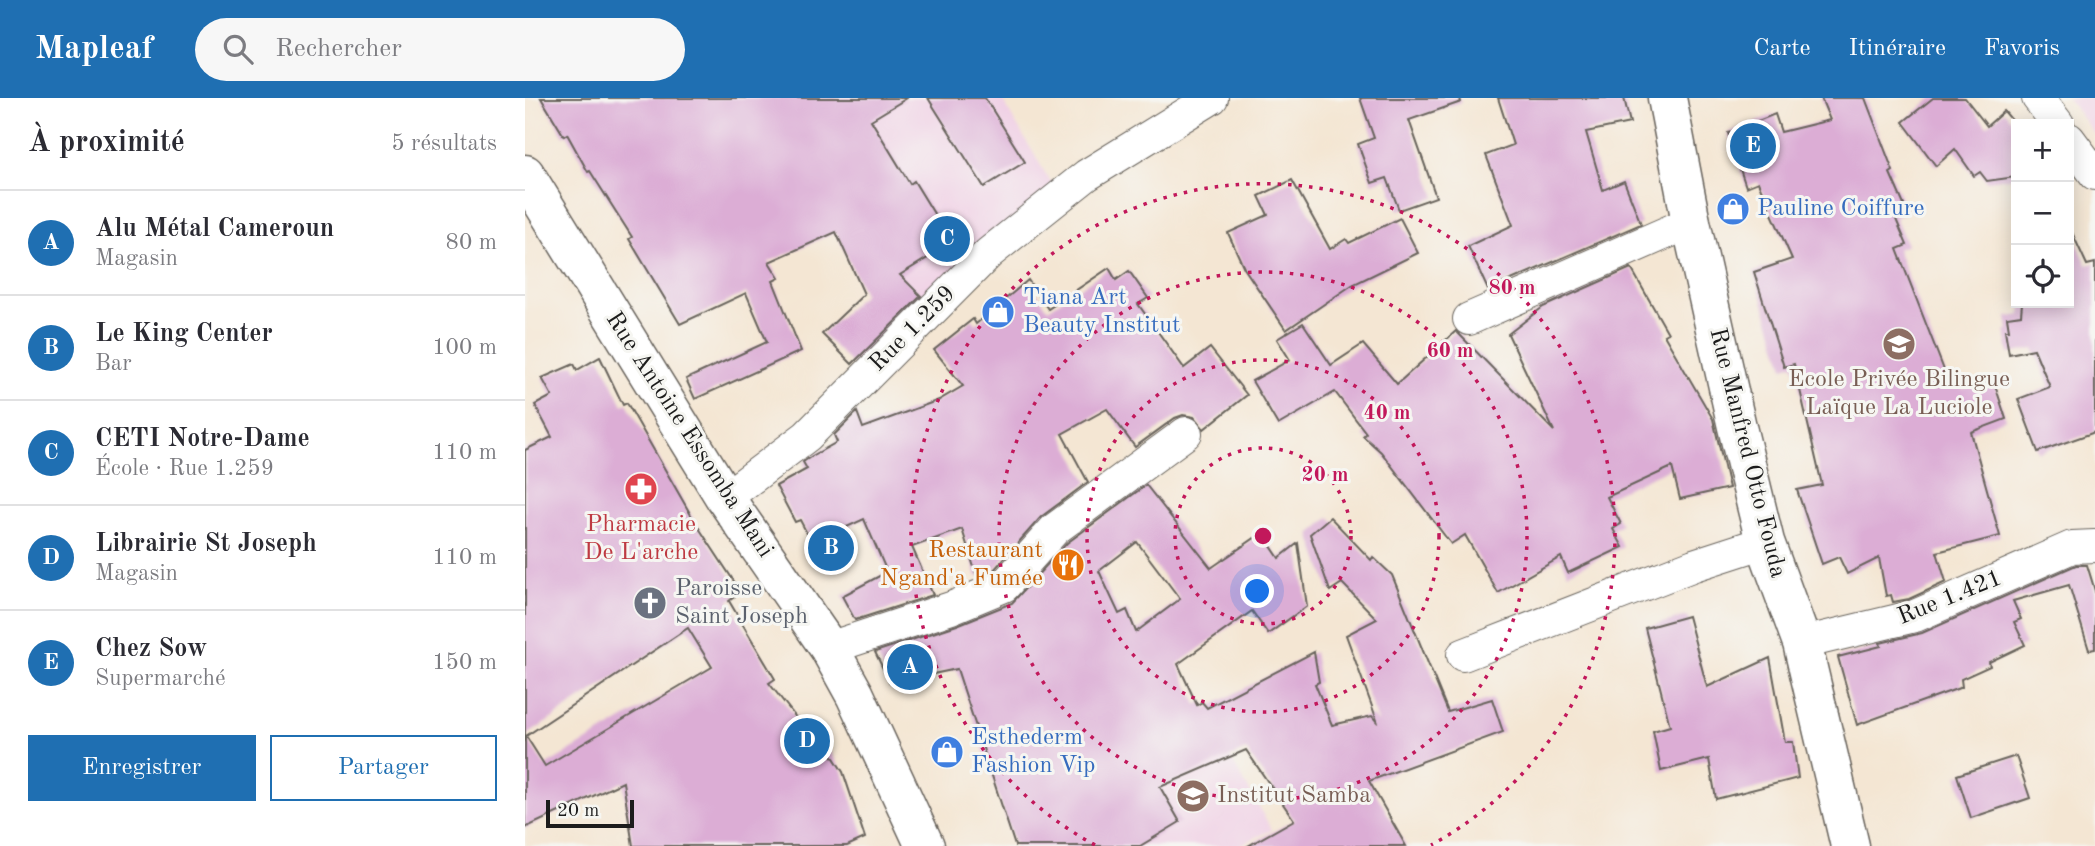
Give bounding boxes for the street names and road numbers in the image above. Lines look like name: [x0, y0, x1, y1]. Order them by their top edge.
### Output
street label: Rue 1.259: [866, 282, 960, 376]
street label: Rue Antoine Essomba Mani: [601, 308, 777, 562]
street label: Rue Manfred Otto Fouda: [1704, 326, 1790, 581]
street label: Rue 1.421: [1894, 566, 2006, 630]

